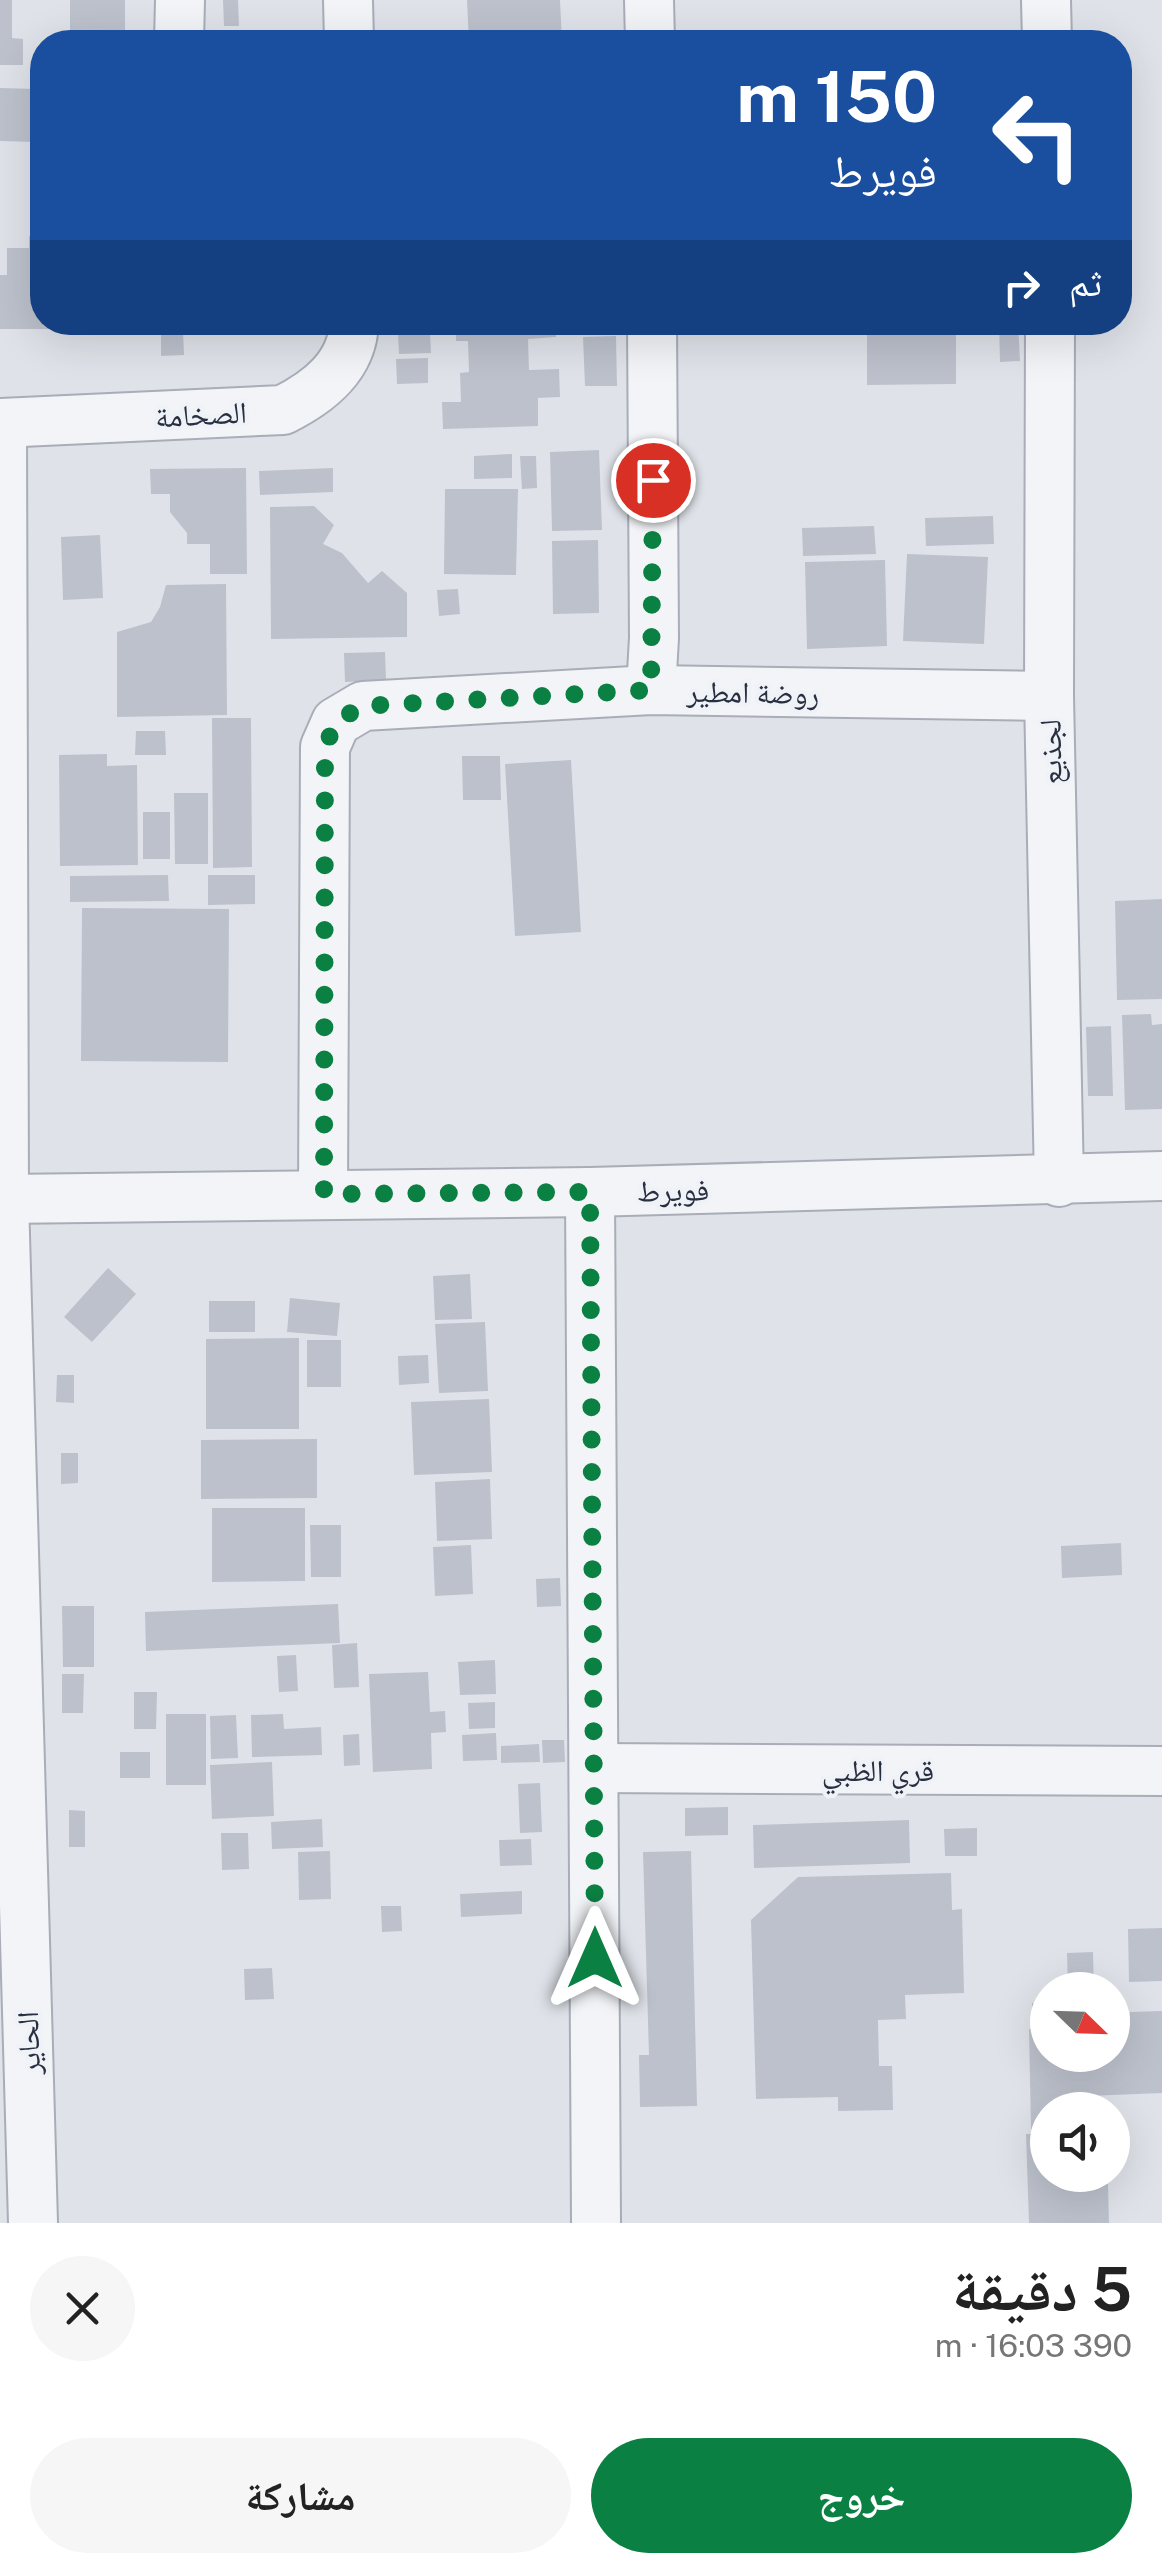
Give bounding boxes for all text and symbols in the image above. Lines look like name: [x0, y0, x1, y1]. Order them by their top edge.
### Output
text: 150 m: [736, 55, 937, 138]
icon: left: [972, 70, 1102, 200]
text: فويرط: [829, 144, 937, 197]
icon: right: [994, 260, 1049, 315]
text: ثم: [1069, 260, 1102, 305]
street label: الصخامة: [154, 394, 248, 434]
pin: [611, 438, 696, 523]
icon: arrive: [626, 453, 681, 508]
street label: روضة امطير: [685, 673, 820, 711]
street label: لجذيع: [1031, 719, 1071, 785]
street label: فويرط: [637, 1171, 709, 1209]
street label: قري الظبي: [822, 1752, 934, 1795]
position arrow: [543, 1906, 647, 2010]
north arrow: [1030, 1972, 1130, 2072]
map controls: [1030, 1972, 1130, 2192]
street label: الحاير: [9, 2011, 47, 2076]
button: sound: [1030, 2092, 1130, 2192]
text: 5 دقيقة: [952, 2254, 1132, 2325]
button: close: [30, 2256, 135, 2361]
text: 390 m · 16:03: [935, 2327, 1132, 2364]
button: مشاركة: [30, 2438, 571, 2553]
button: خروج: [591, 2438, 1132, 2553]

